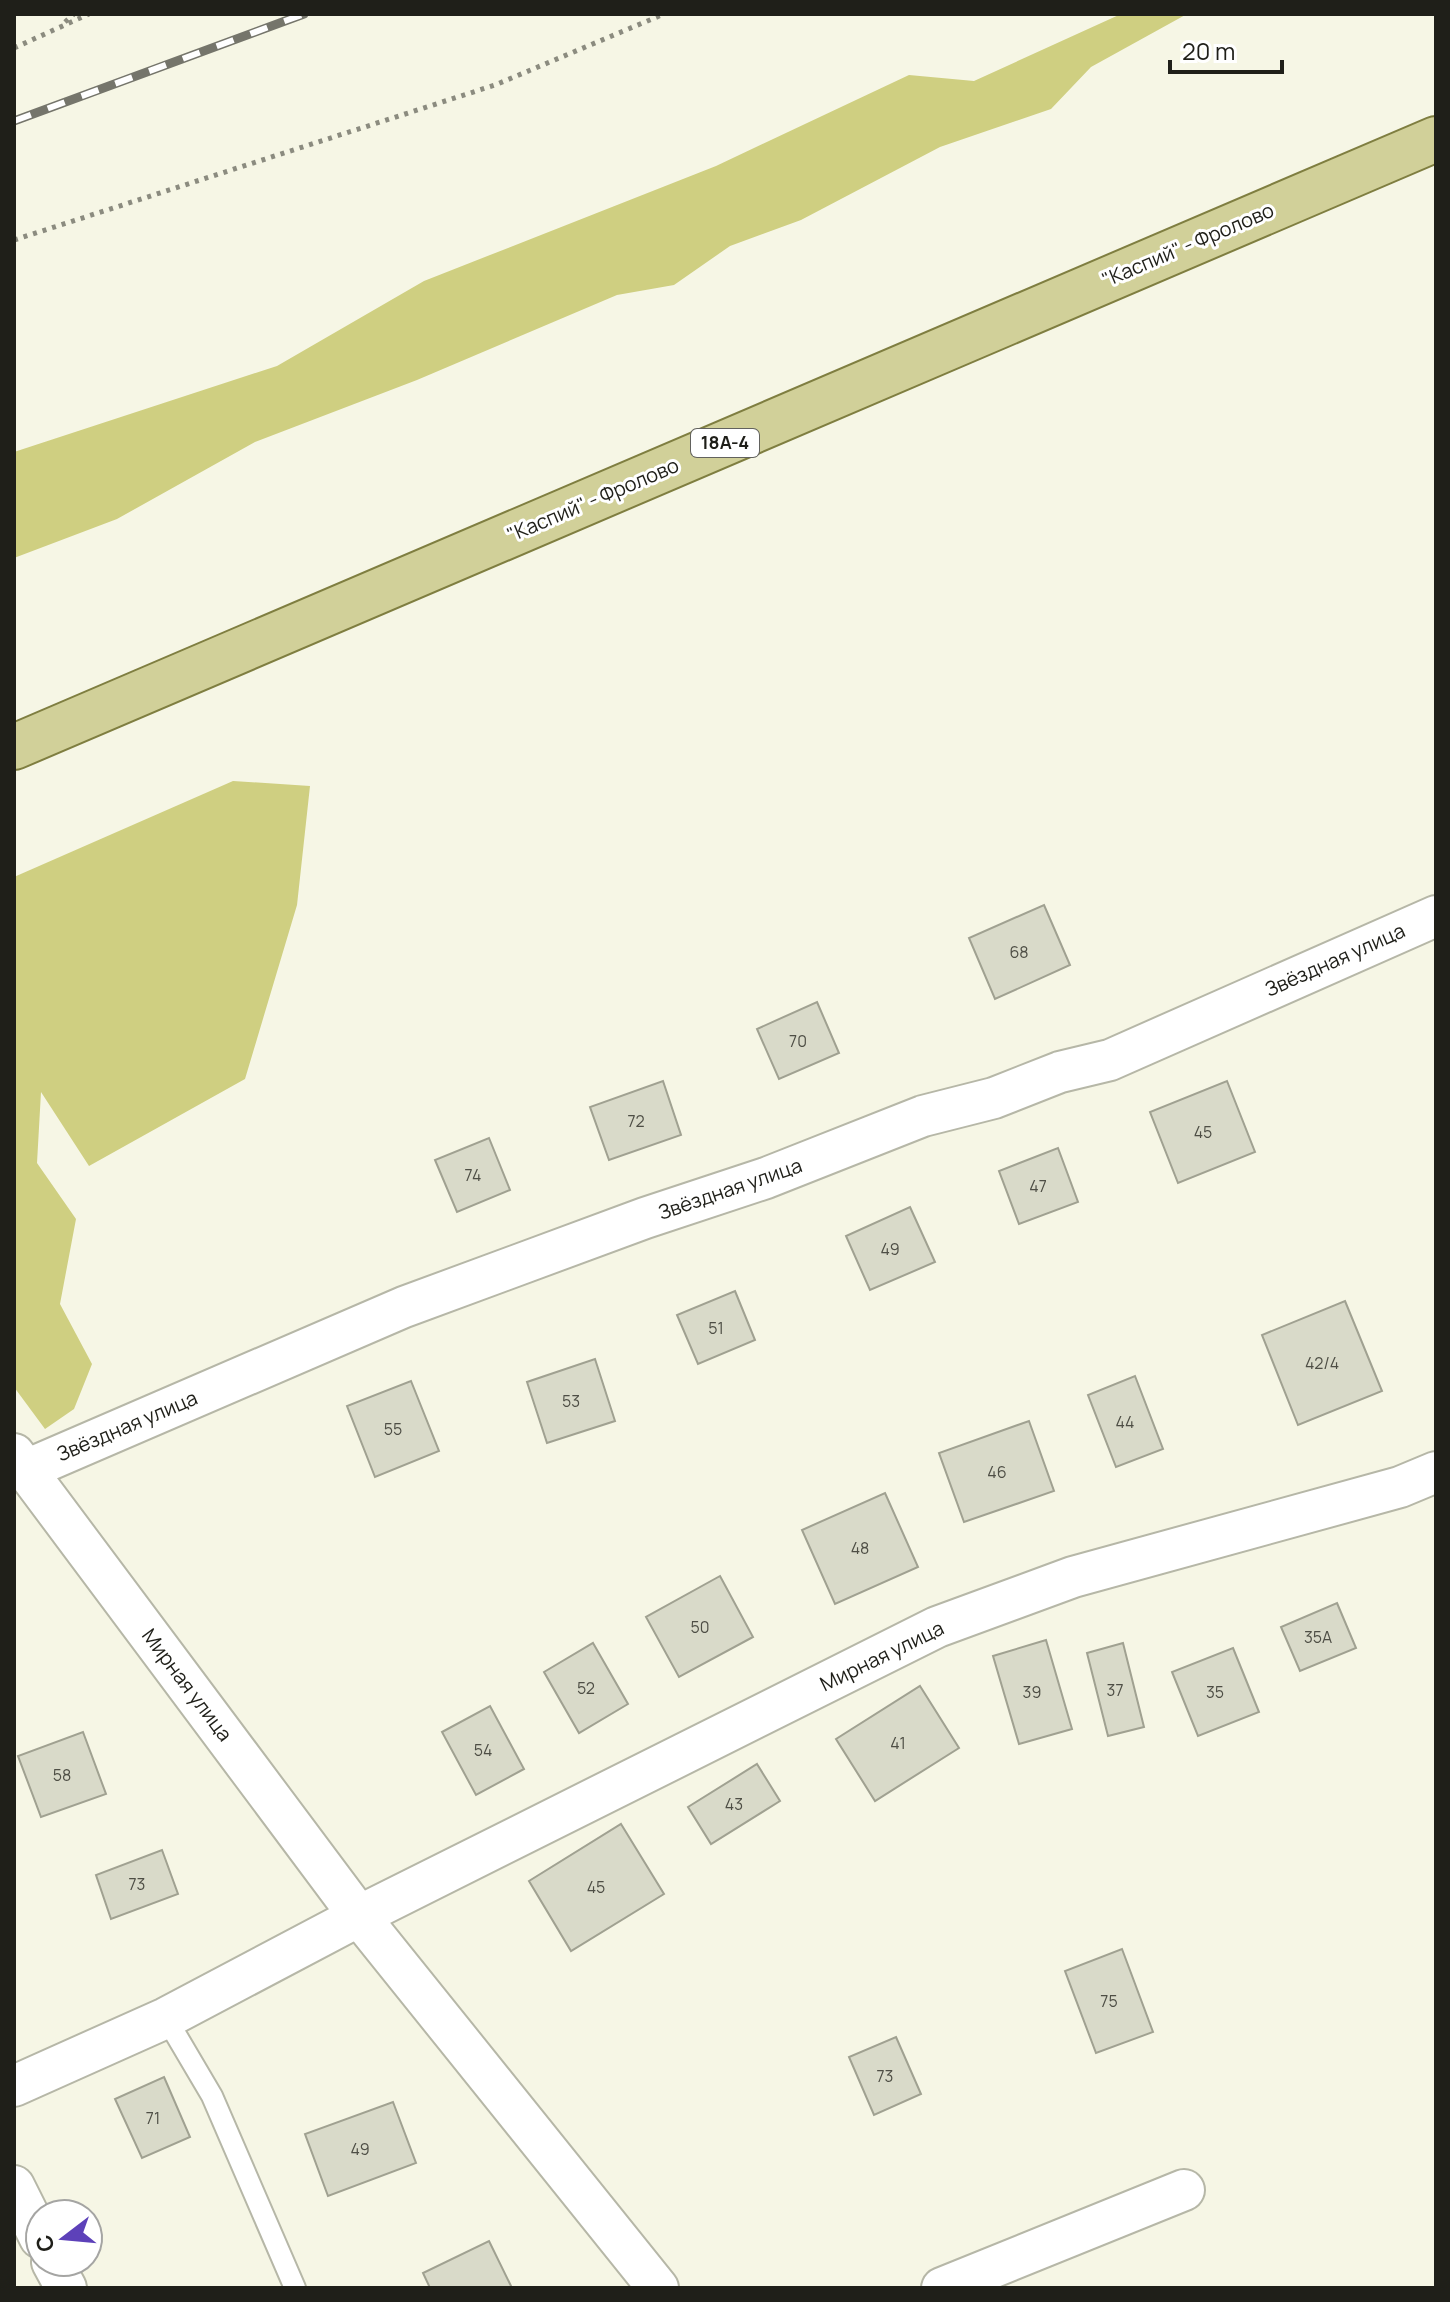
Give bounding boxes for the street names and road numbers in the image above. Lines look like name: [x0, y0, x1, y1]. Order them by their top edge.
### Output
street label: "Каспий" - Фролово: [1098, 196, 1278, 293]
road number: 18А-4: [691, 429, 759, 457]
street label: "Каспий" - Фролово: [503, 451, 683, 548]
street label: Звёздная улица: [1261, 917, 1409, 1002]
street label: Звёздная улица: [654, 1151, 805, 1226]
street label: Звёздная улица: [52, 1384, 201, 1467]
street label: Мирная улица: [815, 1614, 948, 1697]
street label: Мирная улица: [136, 1623, 239, 1747]

